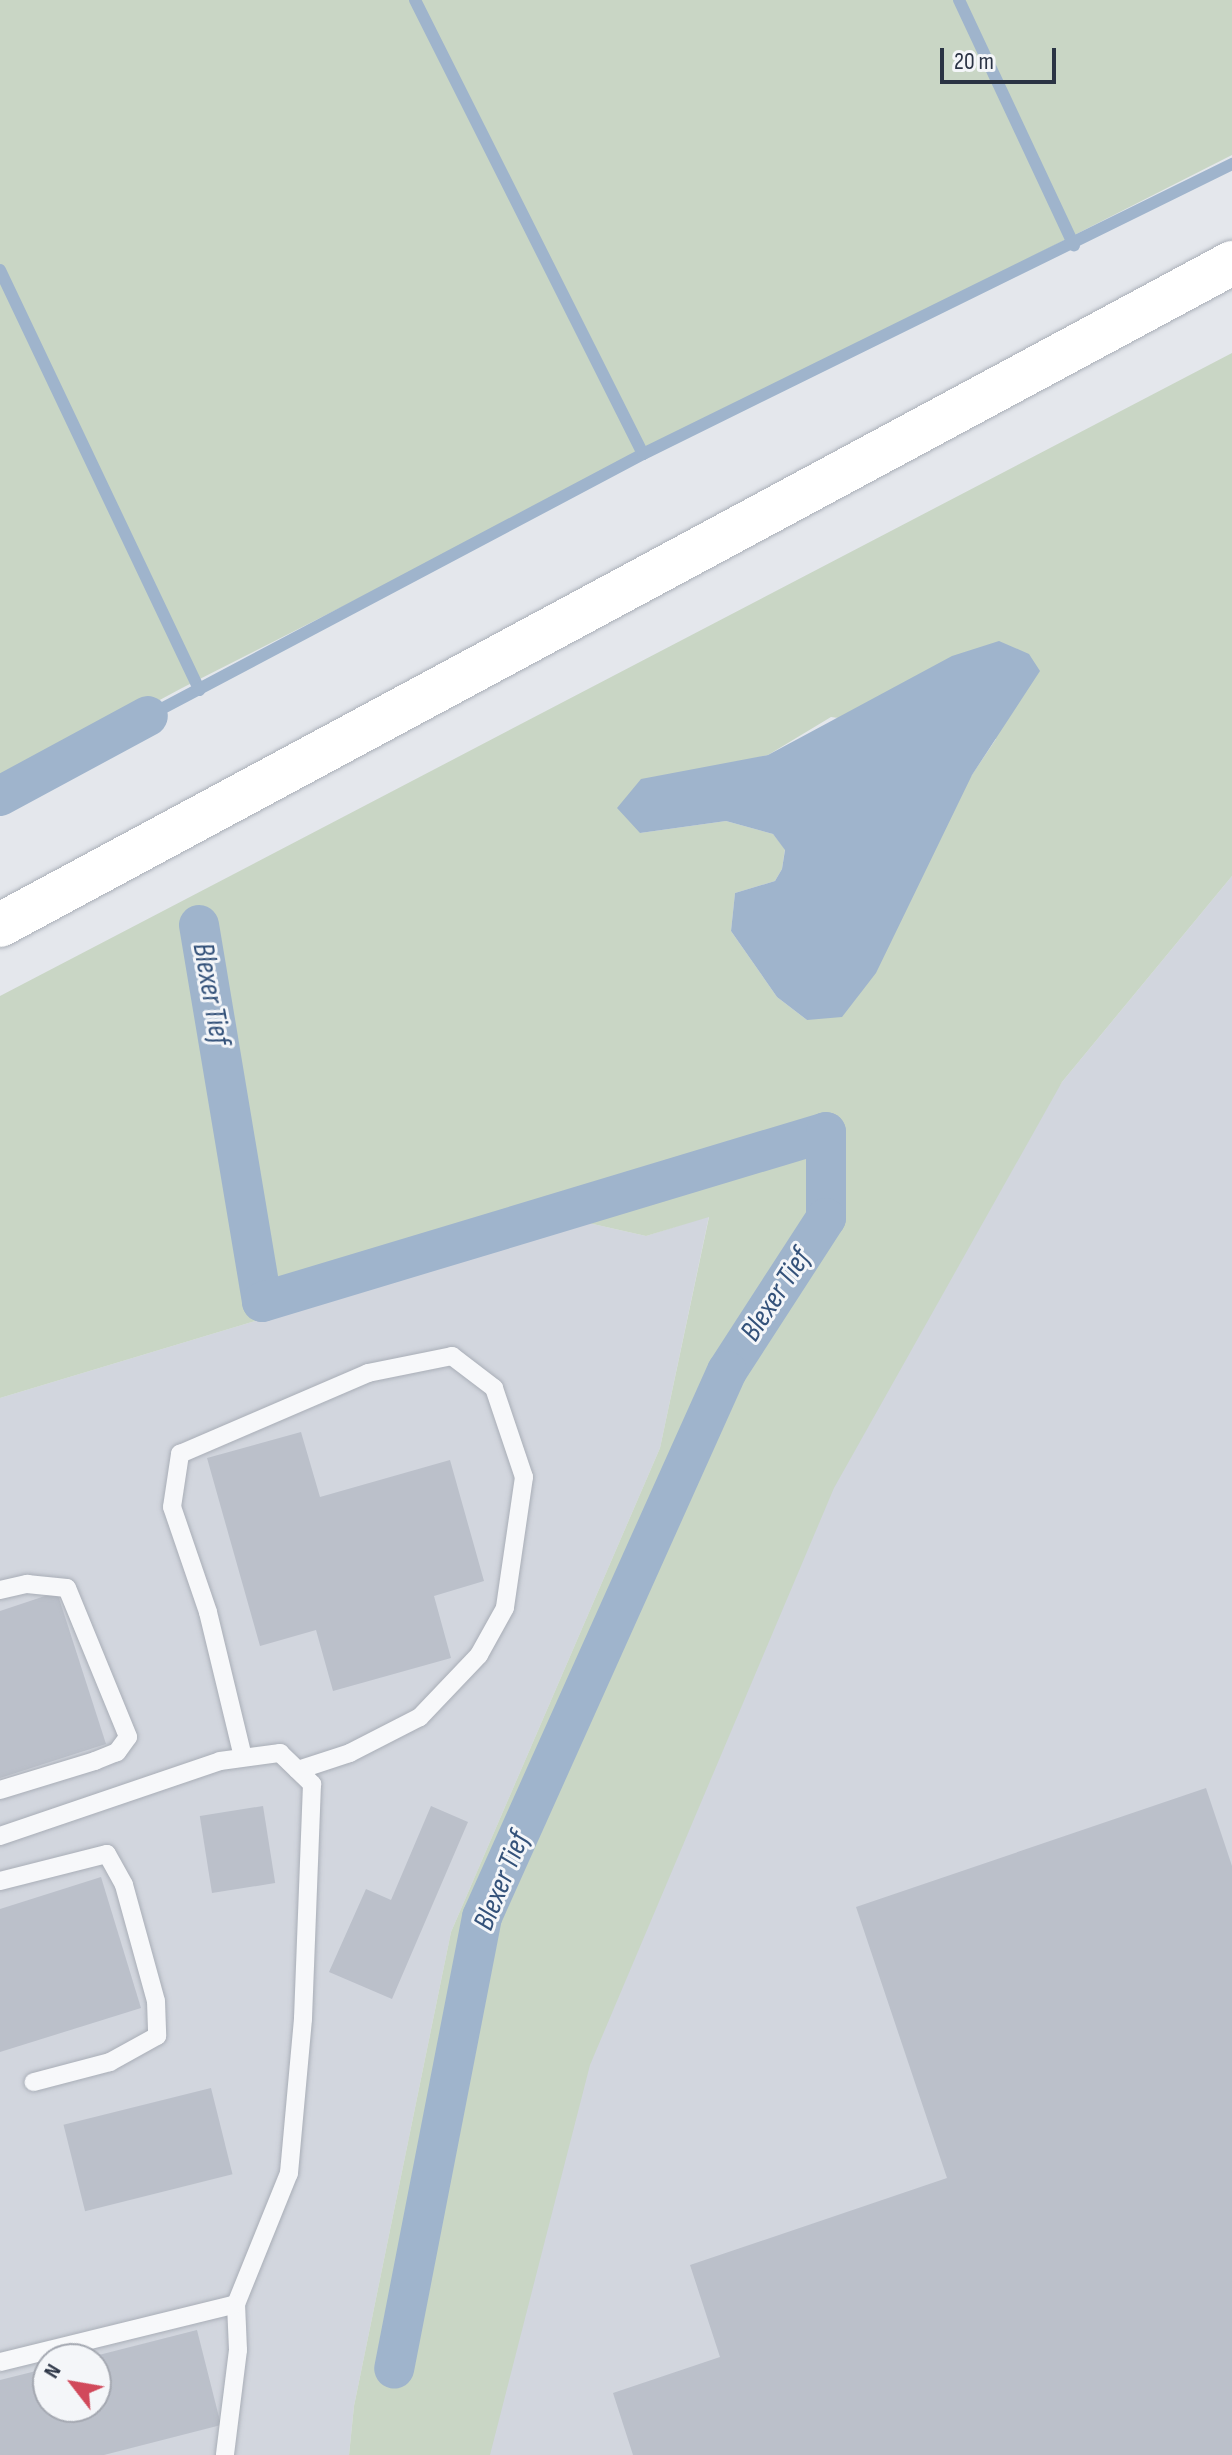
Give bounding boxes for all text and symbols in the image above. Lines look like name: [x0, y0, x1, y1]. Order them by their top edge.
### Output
scale bar: [944, 32, 1060, 82]
text: 20 m: [954, 47, 994, 76]
water label: Blexer Tief: [184, 940, 238, 1048]
water label: Blexer Tief: [733, 1242, 819, 1348]
water label: Blexer Tief: [466, 1826, 538, 1936]
north arrow: [32, 2343, 112, 2423]
text: N: [38, 2359, 67, 2383]

